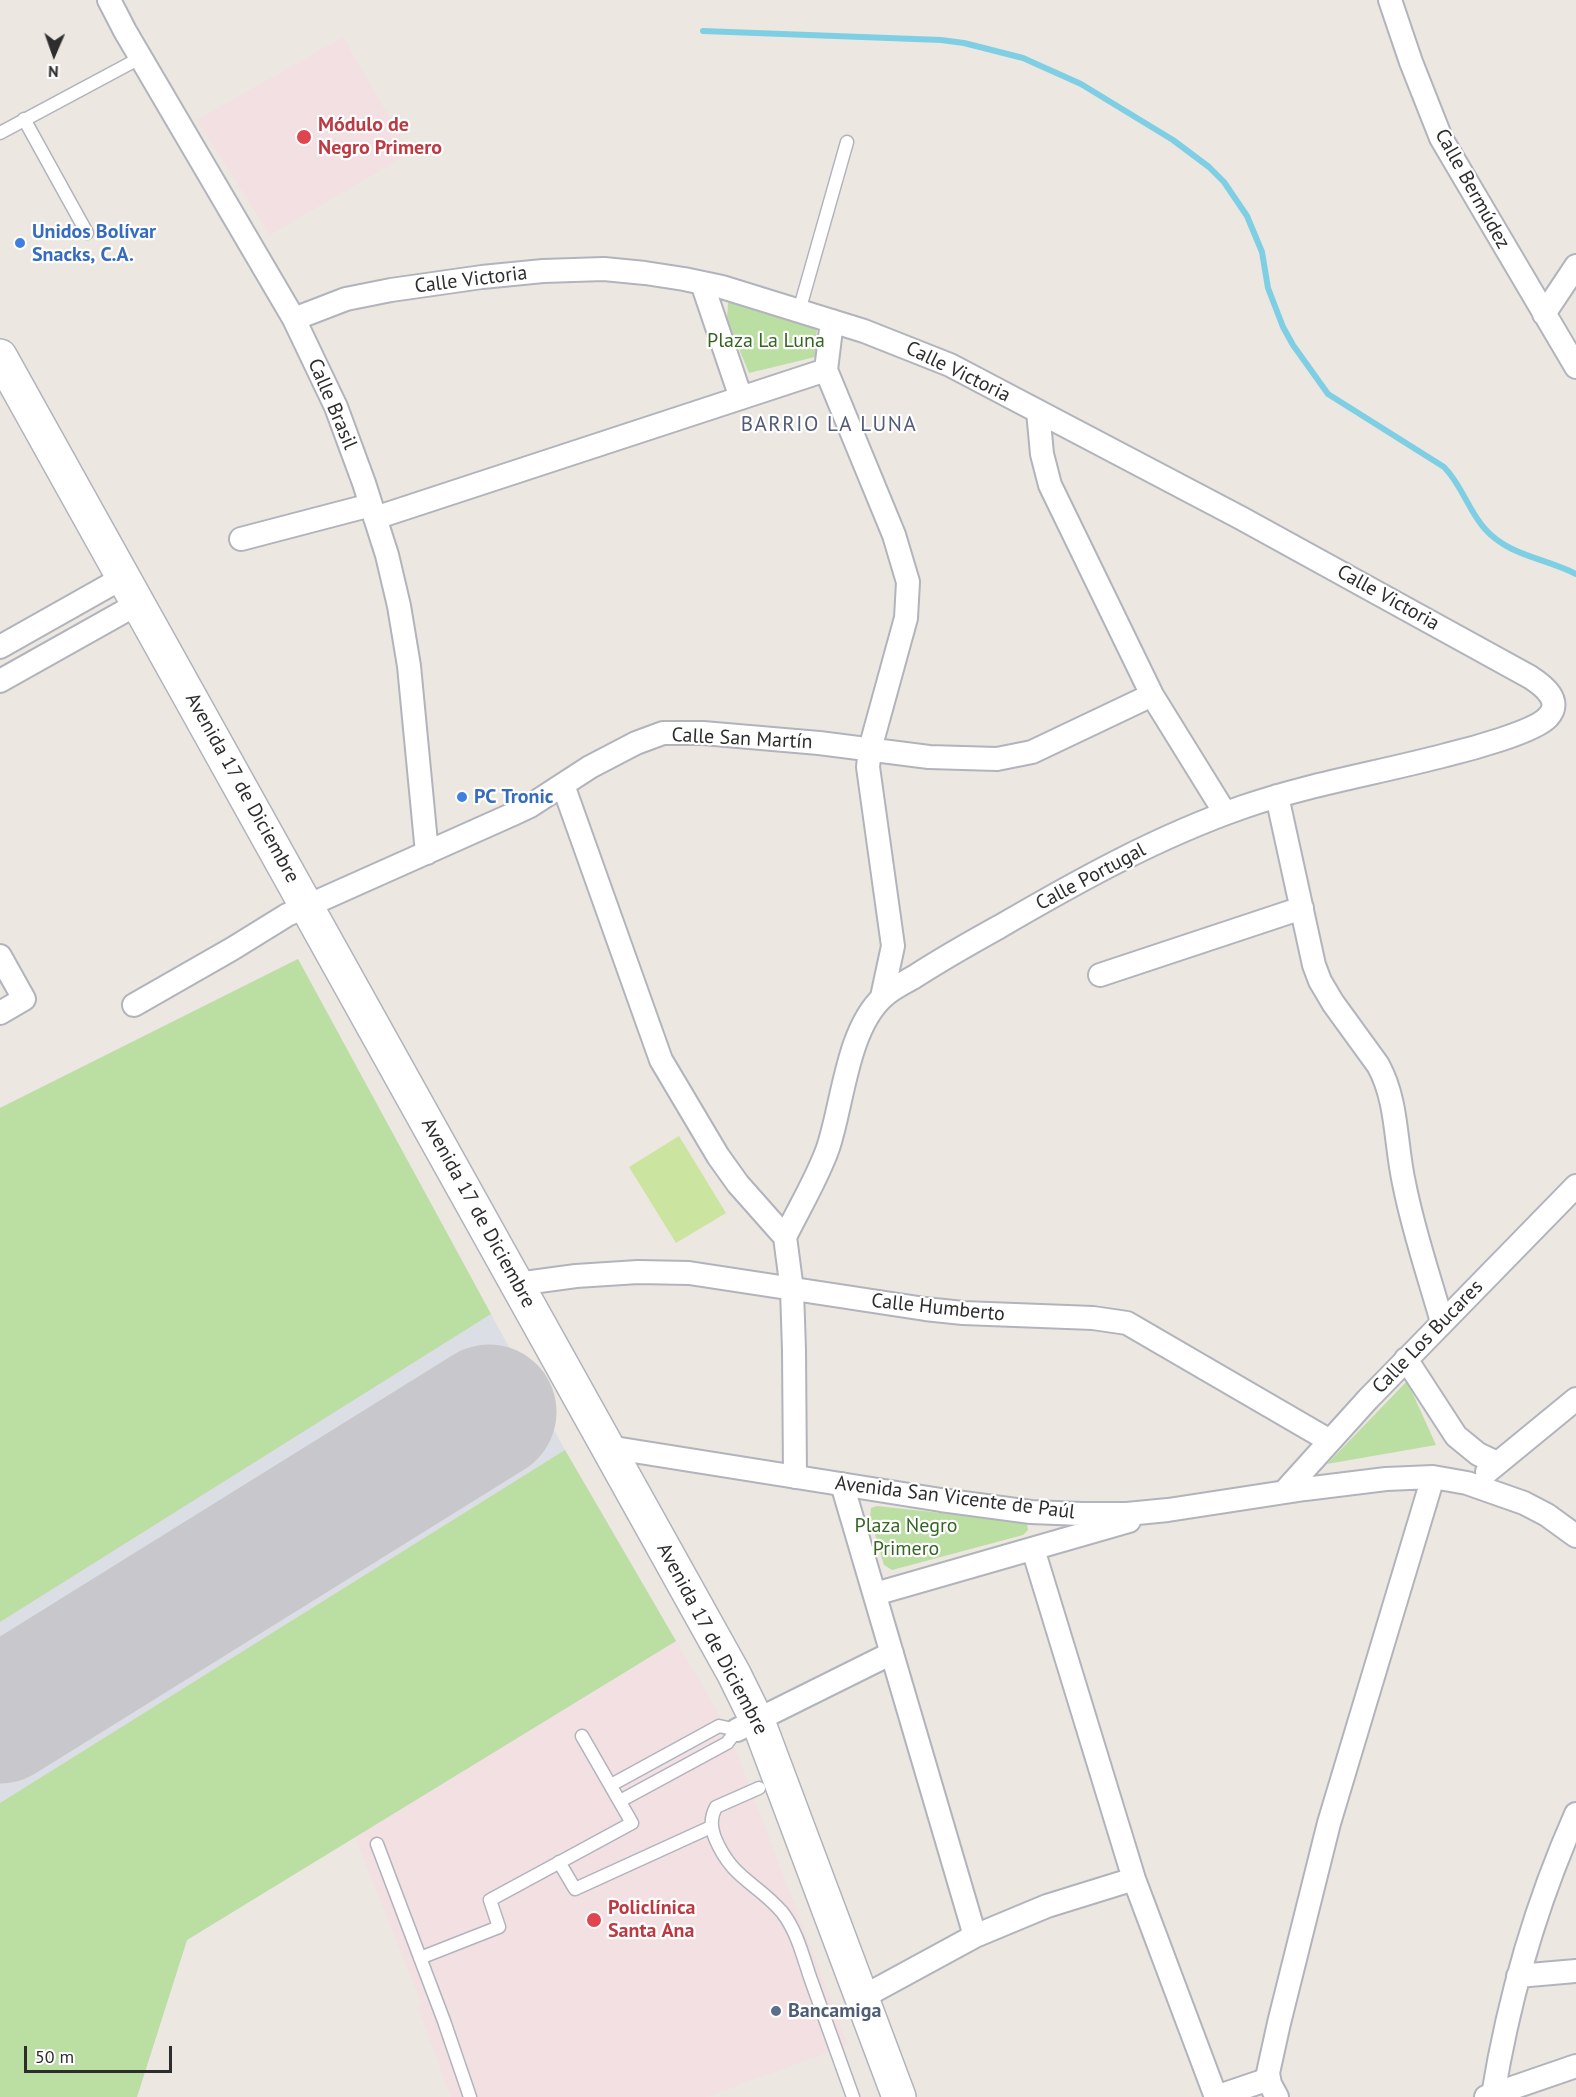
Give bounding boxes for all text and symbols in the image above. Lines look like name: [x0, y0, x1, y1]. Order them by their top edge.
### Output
north arrow: [24, 24, 84, 84]
text: N: [48, 62, 59, 82]
place label: Módulo de Negro Primero: [318, 113, 442, 160]
street label: Calle Bermúdez: [1429, 125, 1515, 253]
marker: Módulo de Negro Primero: [295, 128, 313, 146]
place label: Unidos Bolívar Snacks, C.A.: [32, 220, 156, 267]
marker: Unidos Bolívar Snacks, C.A.: [13, 236, 27, 250]
street label: Calle Victoria: [413, 261, 529, 299]
park label: Plaza La Luna: [707, 329, 825, 353]
street label: Calle Victoria: [902, 336, 1014, 408]
street label: Calle Brasil: [302, 355, 362, 453]
district label: BARRIO LA LUNA: [741, 412, 917, 438]
street label: Calle Victoria: [1333, 560, 1443, 636]
street label: Avenida 17 de Diciembre: [180, 689, 304, 887]
street label: Calle San Martín: [671, 723, 813, 755]
place label: PC Tronic: [474, 785, 553, 809]
marker: PC Tronic: [455, 790, 469, 804]
street label: Calle Portugal: [1032, 838, 1150, 916]
street label: Avenida 17 de Diciembre: [416, 1114, 540, 1312]
street label: Calle Los Bucares: [1368, 1275, 1488, 1399]
street label: Calle Humberto: [870, 1289, 1006, 1327]
street label: Avenida San Vicente de Paúl: [834, 1471, 1076, 1525]
park label: Plaza Negro Primero: [855, 1514, 957, 1561]
street label: Avenida 17 de Diciembre: [651, 1539, 773, 1739]
place label: Policlínica Santa Ana: [608, 1896, 695, 1943]
marker: Policlínica Santa Ana: [585, 1911, 603, 1929]
place label: Bancamiga: [788, 1999, 881, 2023]
marker: Bancamiga: [769, 2004, 783, 2018]
scale bar: [27, 2034, 176, 2072]
text: 50 m: [35, 2045, 74, 2068]

